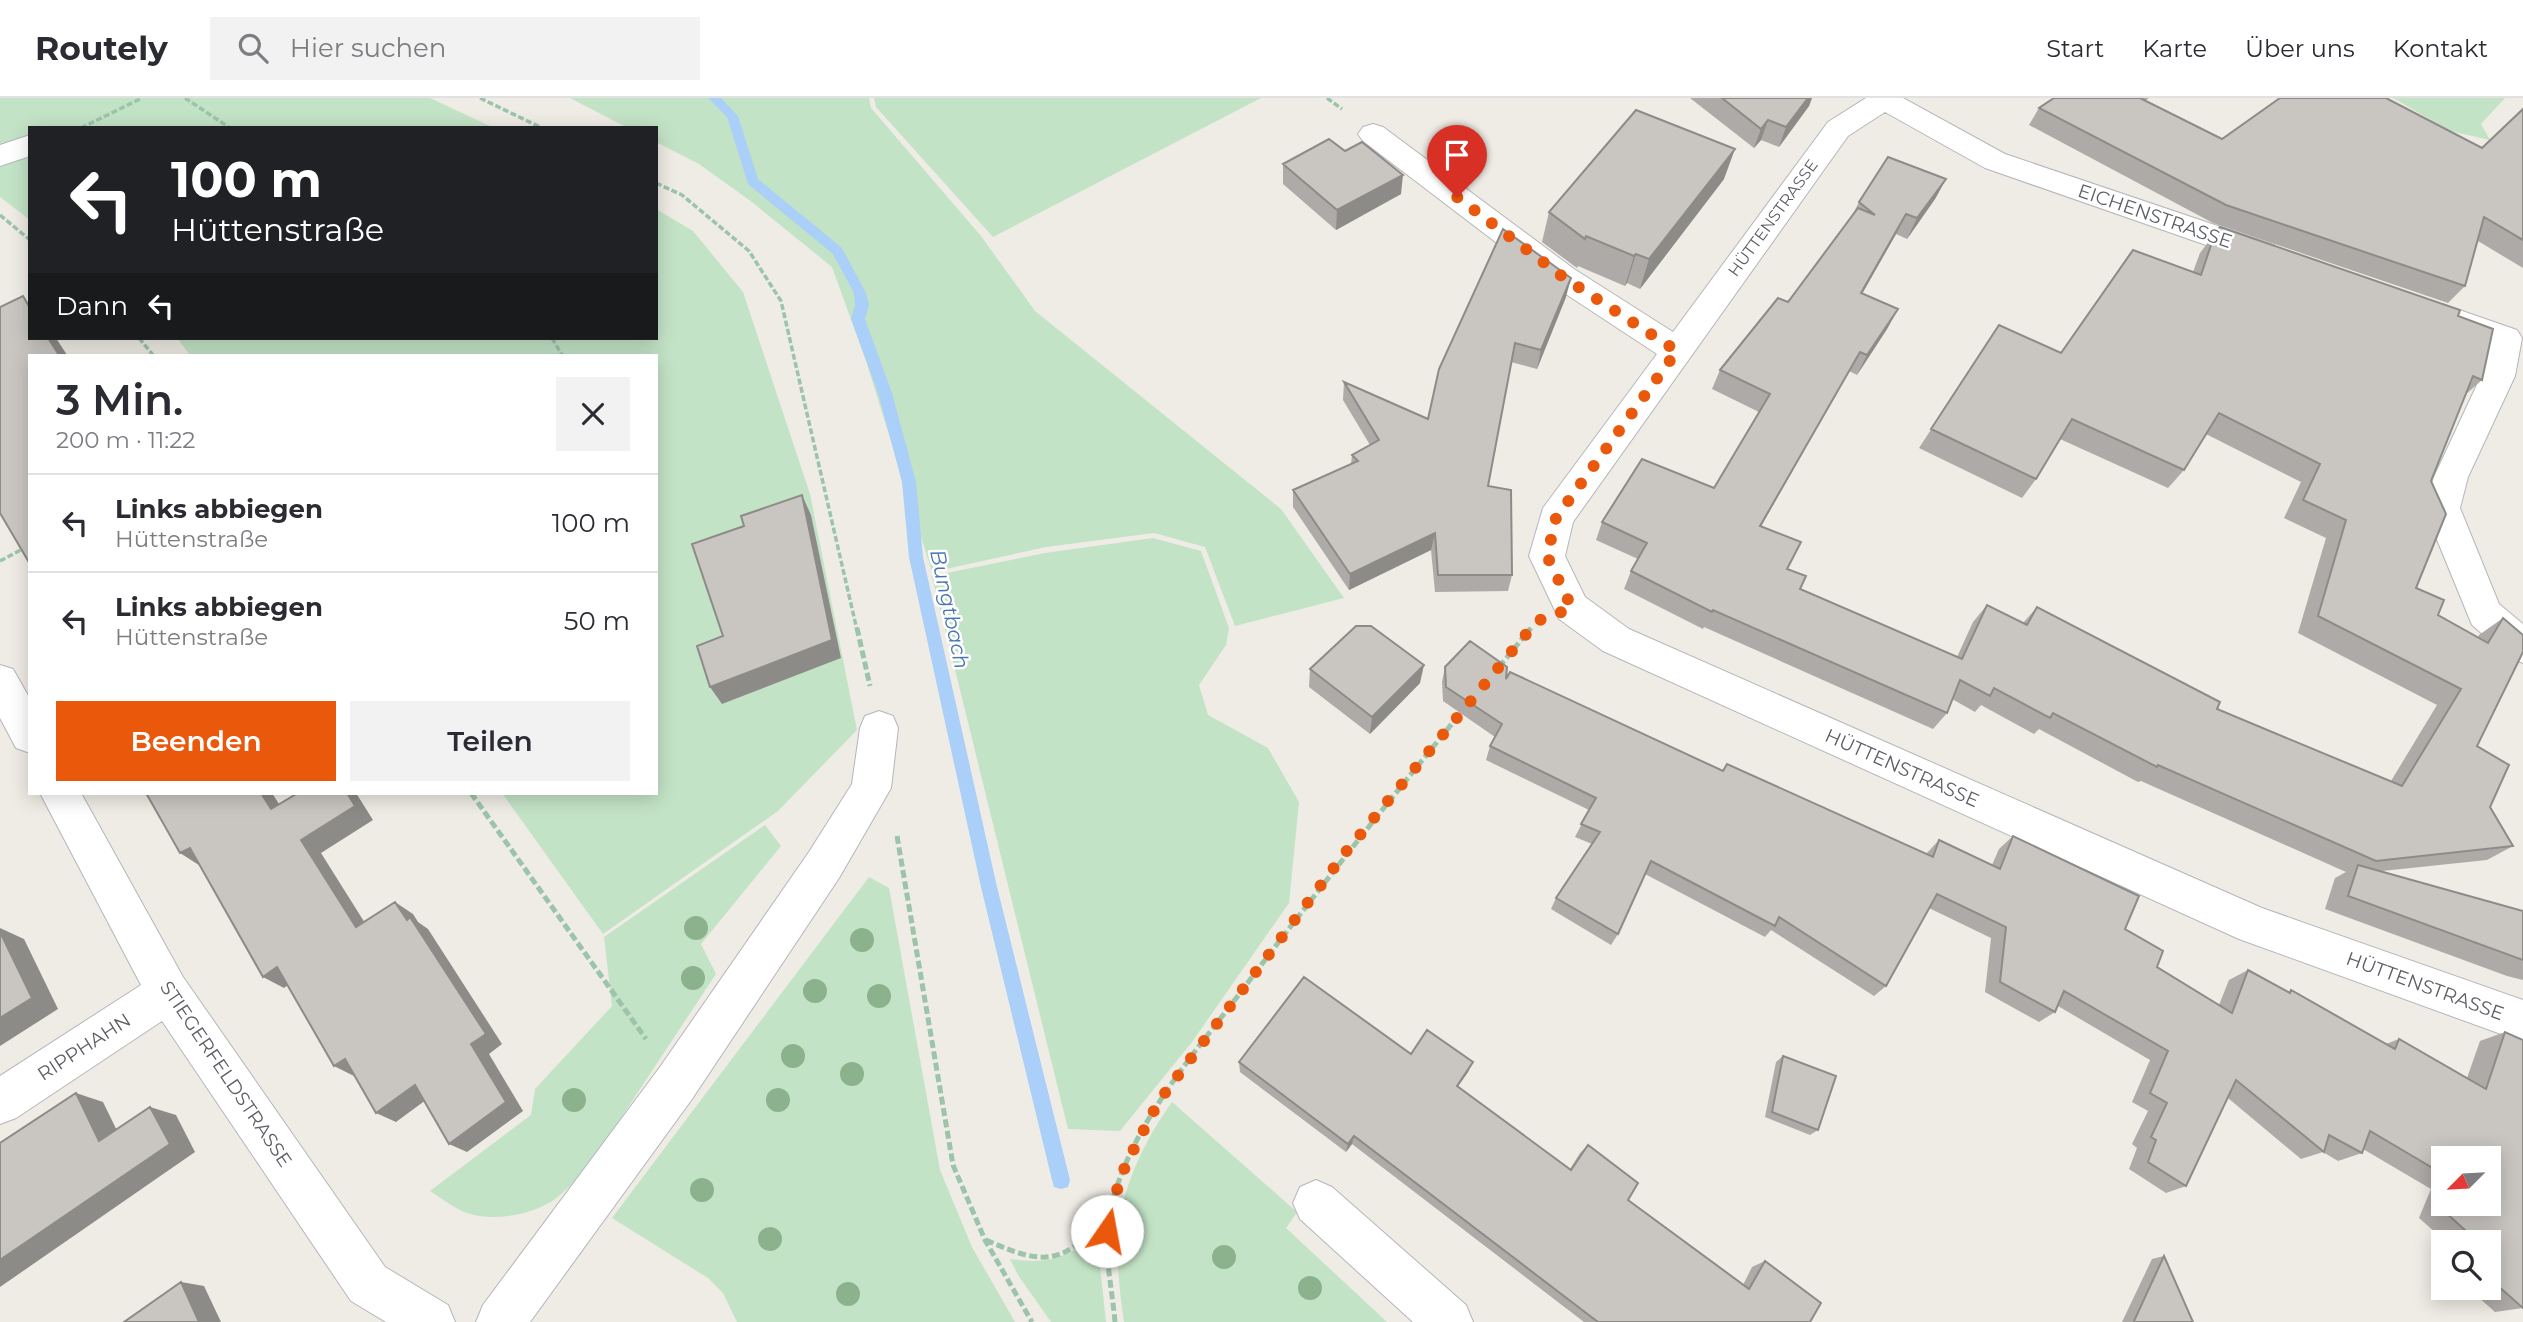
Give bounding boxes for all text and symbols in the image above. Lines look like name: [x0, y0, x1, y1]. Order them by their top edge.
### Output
search box: [210, 17, 700, 80]
text: Routely: [35, 28, 168, 68]
icon: search: [234, 29, 272, 67]
text: Hier suchen: [290, 32, 446, 64]
text: Start: [2046, 34, 2104, 63]
text: Karte: [2142, 34, 2207, 63]
text: Über uns: [2245, 34, 2355, 63]
text: Kontakt: [2393, 34, 2488, 63]
pin: [1427, 125, 1487, 197]
icon: arrive: [1438, 136, 1476, 174]
text: 100 m: [171, 150, 322, 209]
icon: left: [56, 154, 147, 245]
street label: HÜTTENSTRASSE: [1723, 155, 1822, 280]
street label: EICHENSTRASSE: [2075, 179, 2235, 253]
text: Hüttenstraße: [171, 210, 384, 249]
icon: left: [142, 287, 180, 325]
text: Dann: [56, 290, 128, 322]
text: 3 Min.: [56, 374, 183, 426]
button: close: [556, 377, 630, 451]
text: 200 m · 11:22: [56, 426, 195, 454]
text: Links abbiegen: [115, 493, 323, 525]
icon: left: [56, 504, 94, 542]
text: 100 m: [552, 507, 630, 539]
text: Hüttenstraße: [115, 525, 268, 553]
water label: Bungtbach: [925, 547, 975, 671]
text: Links abbiegen: [115, 591, 323, 623]
icon: left: [56, 602, 94, 640]
text: 50 m: [564, 605, 630, 637]
text: Hüttenstraße: [115, 623, 268, 651]
button: Beenden: [56, 701, 336, 781]
button: Teilen: [350, 701, 630, 781]
street label: HÜTTENSTRASSE: [1821, 724, 1983, 812]
street label: HÜTTENSTRASSE: [2343, 947, 2507, 1025]
street label: STIEGERFELDSTRASSE: [155, 977, 297, 1171]
street label: RIPPHAHN: [33, 1008, 135, 1086]
north arrow: [2431, 1146, 2501, 1216]
map controls: [2431, 1146, 2501, 1300]
position arrow: [1070, 1194, 1144, 1268]
button: search: [2431, 1230, 2501, 1300]

